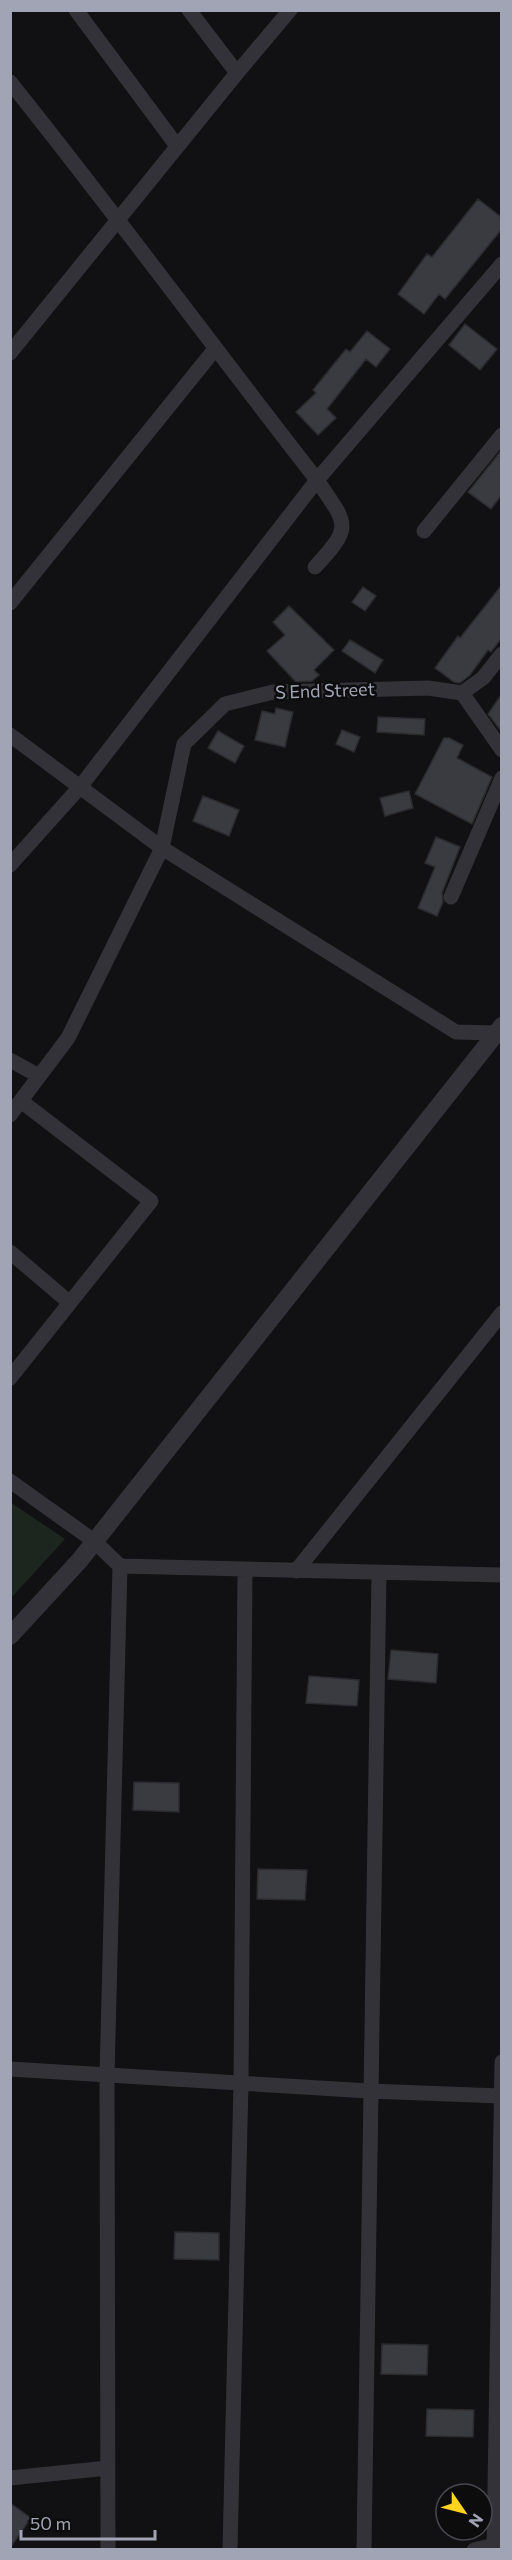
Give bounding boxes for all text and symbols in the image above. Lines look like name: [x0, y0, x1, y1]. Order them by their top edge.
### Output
street label: S End Street: [275, 677, 375, 703]
north arrow: [434, 2482, 494, 2542]
scale bar: [21, 2503, 154, 2541]
text: N: [465, 2511, 488, 2531]
text: 50 m: [30, 2512, 71, 2534]

